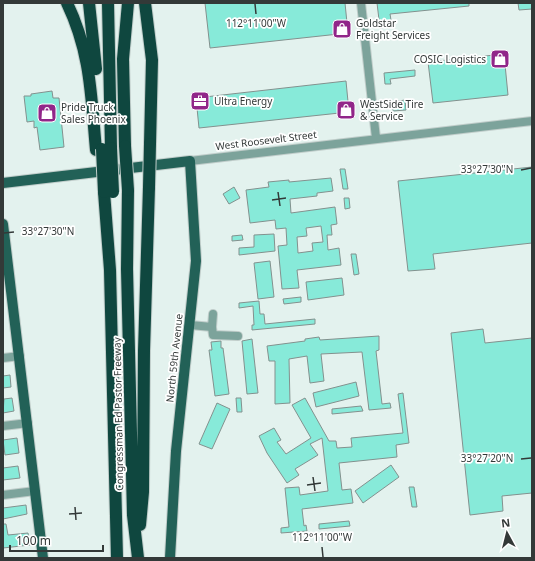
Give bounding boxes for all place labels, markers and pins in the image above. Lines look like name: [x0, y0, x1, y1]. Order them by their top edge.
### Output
place label: Goldstar Freight Services: [356, 16, 430, 42]
shop icon: Goldstar Freight Services: [331, 18, 353, 40]
shop icon: COSIC Logistics: [489, 48, 511, 70]
place label: COSIC Logistics: [414, 52, 486, 66]
office icon: Ultra Energy: [189, 90, 211, 112]
place label: Ultra Energy: [214, 94, 273, 108]
place label: WestSide Tire & Service: [360, 97, 424, 123]
shop icon: WestSide Tire & Service: [335, 99, 357, 121]
place label: Pride Truck Sales Phoenix: [61, 100, 126, 126]
shop icon: Pride Truck Sales Phoenix: [36, 102, 58, 124]

